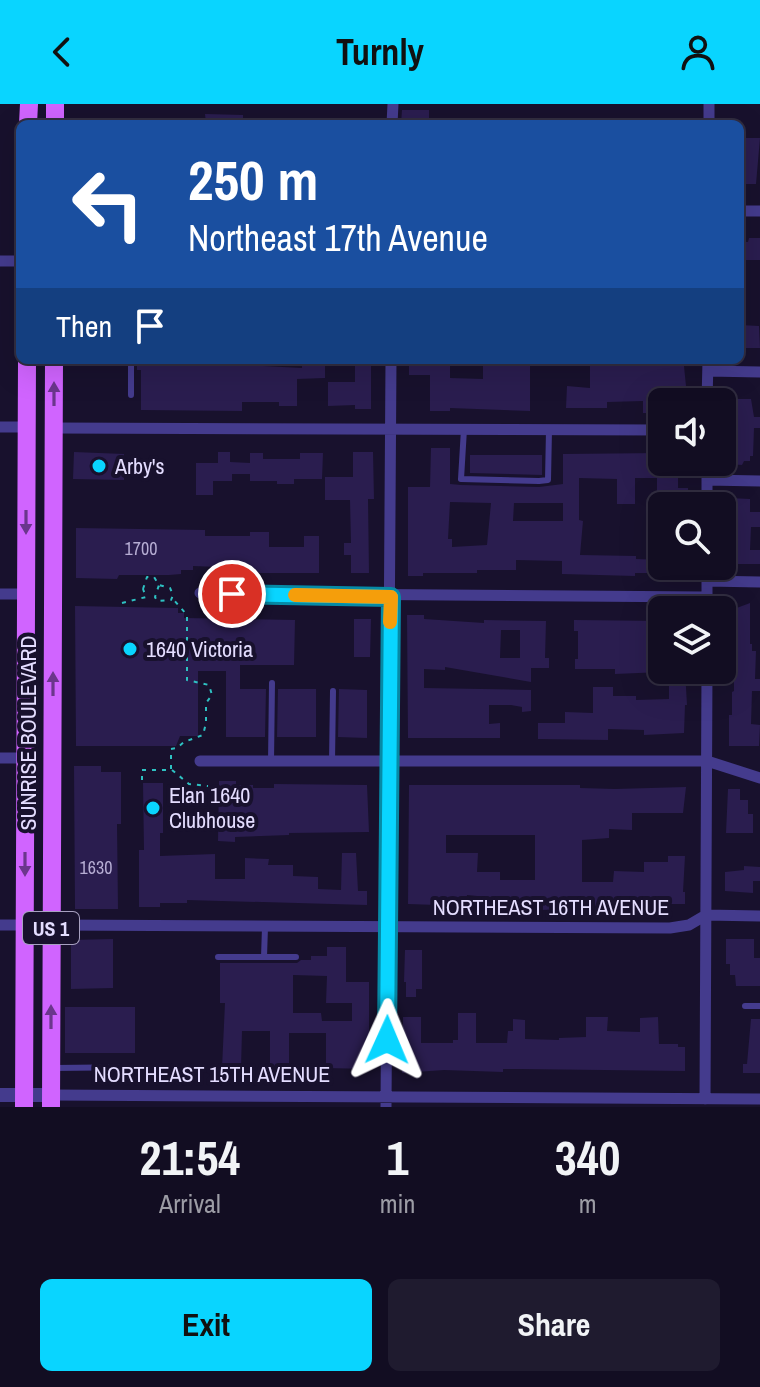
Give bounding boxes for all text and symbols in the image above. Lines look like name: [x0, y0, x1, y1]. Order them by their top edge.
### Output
text: Turnly: [336, 28, 424, 76]
icon: back: [40, 30, 84, 74]
icon: person: [676, 30, 720, 74]
text: 250 m: [188, 142, 318, 217]
icon: left: [56, 152, 160, 256]
text: Northeast 17th Avenue: [188, 214, 488, 262]
icon: arrive: [128, 304, 172, 348]
text: Then: [56, 306, 112, 346]
one-way arrow: [48, 381, 60, 406]
map controls: [648, 388, 736, 684]
button: sound: [648, 388, 736, 476]
place label: Arby's: [114, 451, 165, 481]
marker: Arby's: [90, 457, 108, 475]
button: search: [648, 492, 736, 580]
one-way arrow: [20, 510, 32, 535]
house number: 1700: [125, 536, 157, 561]
pin: [198, 560, 266, 628]
icon: arrive: [210, 572, 254, 616]
button: layers: [648, 596, 736, 684]
place label: 1640 Victoria: [146, 634, 253, 664]
street label: SUNRISE BOULEVARD: [13, 635, 43, 831]
marker: 1640 Victoria: [121, 640, 139, 658]
one-way arrow: [46, 671, 59, 696]
place label: Elan 1640 Clubhouse: [169, 780, 255, 835]
marker: Elan 1640 Clubhouse: [144, 799, 162, 817]
one-way arrow: [19, 852, 31, 877]
house number: 1630: [80, 855, 112, 880]
street label: NORTHEAST 16TH AVENUE: [433, 892, 669, 922]
road number: US 1: [23, 912, 79, 944]
position arrow: [345, 998, 429, 1082]
one-way arrow: [45, 1004, 57, 1029]
street label: NORTHEAST 15TH AVENUE: [94, 1059, 330, 1089]
text: 21:54: [140, 1125, 240, 1190]
text: 1: [387, 1125, 408, 1190]
text: 340: [555, 1125, 620, 1190]
text: Arrival: [159, 1186, 221, 1221]
text: min: [380, 1186, 415, 1221]
text: m: [579, 1186, 597, 1221]
button: Exit: [40, 1279, 372, 1371]
button: Share: [388, 1279, 720, 1371]

